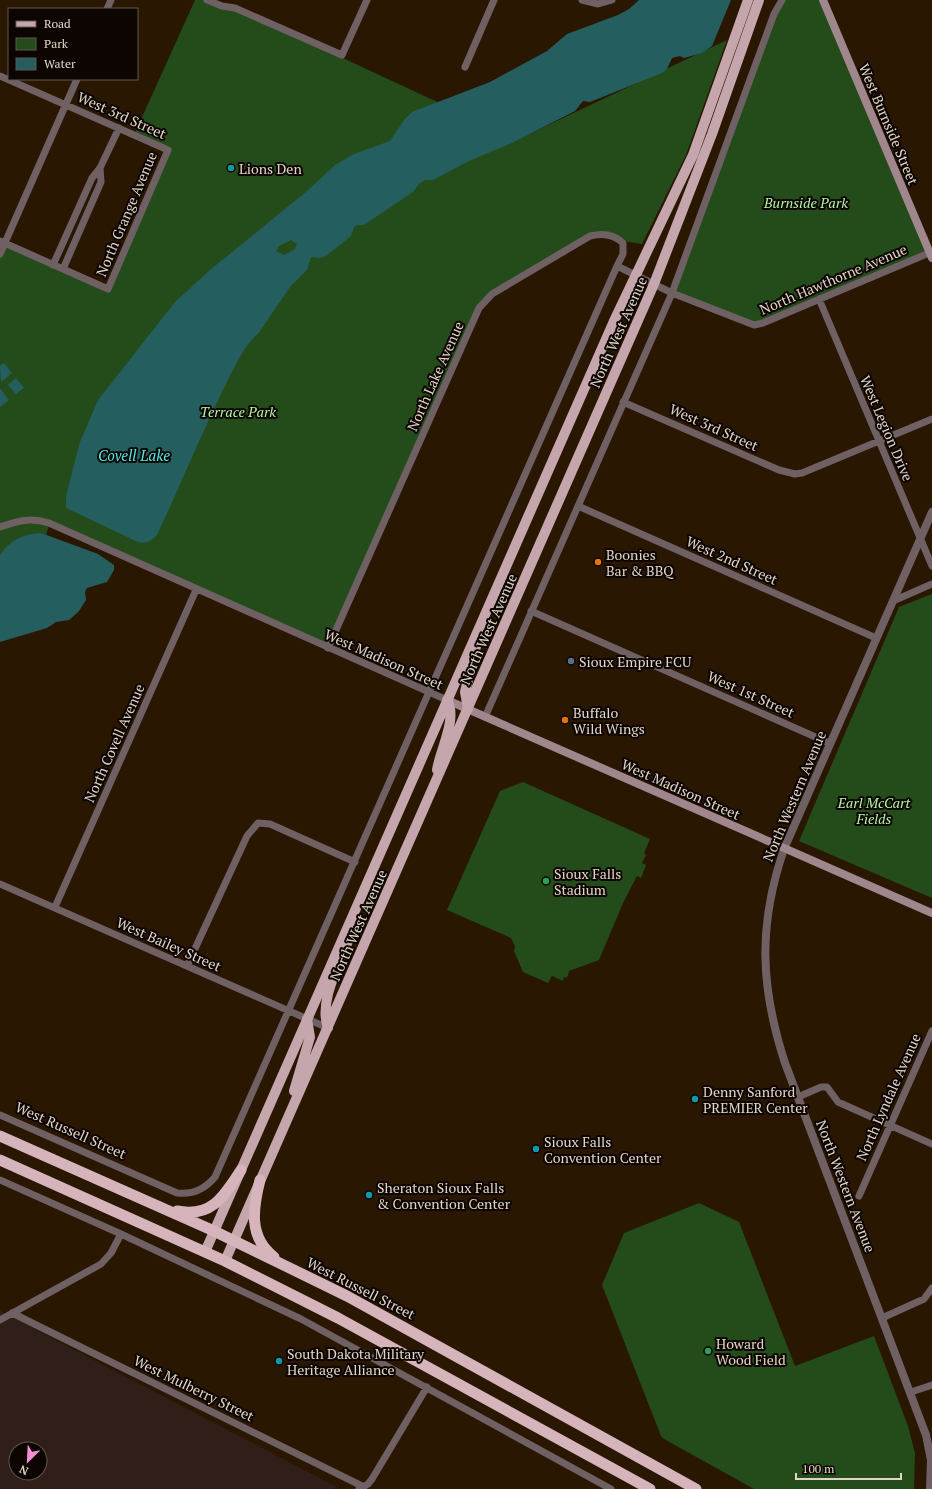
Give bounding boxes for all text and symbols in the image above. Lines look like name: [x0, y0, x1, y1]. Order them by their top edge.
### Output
legend: [8, 8, 138, 80]
text: Road: [44, 16, 71, 31]
text: Park: [44, 36, 69, 51]
text: Water: [44, 56, 76, 71]
street label: West Burnside Street: [855, 60, 923, 188]
street label: West 3rd Street: [75, 87, 170, 143]
street label: North Grange Avenue: [91, 149, 161, 279]
place label: Lions Den: [239, 159, 302, 178]
marker: Lions Den: [226, 163, 236, 173]
park label: Burnside Park: [763, 193, 848, 212]
street label: North Hawthorne Avenue: [756, 239, 910, 319]
street label: North West Avenue: [585, 273, 651, 391]
street label: North Lake Avenue: [402, 318, 468, 434]
street label: West Legion Drive: [856, 372, 918, 484]
street label: West 3rd Street: [667, 399, 762, 455]
park label: Terrace Park: [200, 402, 276, 421]
water label: Covell Lake: [98, 445, 170, 465]
street label: West 2nd Street: [683, 531, 781, 589]
place label: Boonies Bar & BBQ: [606, 545, 674, 580]
marker: Boonies Bar & BBQ: [593, 557, 603, 567]
street label: North West Avenue: [455, 570, 521, 688]
street label: West Madison Street: [322, 624, 447, 694]
place label: Sioux Empire FCU: [579, 652, 692, 671]
marker: Sioux Empire FCU: [566, 656, 576, 666]
street label: West 1st Street: [704, 666, 798, 722]
street label: North Covell Avenue: [79, 681, 149, 805]
place label: Buffalo Wild Wings: [573, 703, 645, 738]
marker: Buffalo Wild Wings: [560, 715, 570, 725]
street label: North Western Avenue: [758, 728, 830, 864]
street label: West Madison Street: [619, 754, 744, 824]
park label: Earl McCart Fields: [837, 793, 910, 828]
place label: Sioux Falls Stadium: [554, 864, 621, 899]
street label: North West Avenue: [325, 866, 391, 984]
marker: Sioux Falls Stadium: [541, 876, 551, 886]
street label: West Bailey Street: [114, 912, 225, 976]
street label: North Lyndale Avenue: [851, 1030, 925, 1164]
place label: Denny Sanford PREMIER Center: [703, 1082, 808, 1117]
marker: Denny Sanford PREMIER Center: [690, 1094, 700, 1104]
street label: West Russell Street: [13, 1097, 130, 1163]
street label: North Western Avenue: [812, 1117, 880, 1255]
place label: Sioux Falls Convention Center: [544, 1132, 662, 1167]
marker: Sioux Falls Convention Center: [531, 1144, 541, 1154]
place label: Sheraton Sioux Falls & Convention Center: [377, 1178, 511, 1213]
marker: Sheraton Sioux Falls & Convention Center: [364, 1190, 374, 1200]
street label: West Russell Street: [304, 1252, 419, 1324]
place label: Howard Wood Field: [716, 1334, 786, 1369]
place label: South Dakota Military Heritage Alliance: [287, 1344, 425, 1379]
marker: Howard Wood Field: [703, 1346, 713, 1356]
street label: West Mulberry Street: [131, 1351, 258, 1426]
marker: South Dakota Military Heritage Alliance: [274, 1356, 284, 1366]
north arrow: [8, 1441, 48, 1481]
scale bar: [796, 1455, 901, 1481]
text: 100 m: [802, 1461, 835, 1476]
text: N: [17, 1462, 31, 1478]

